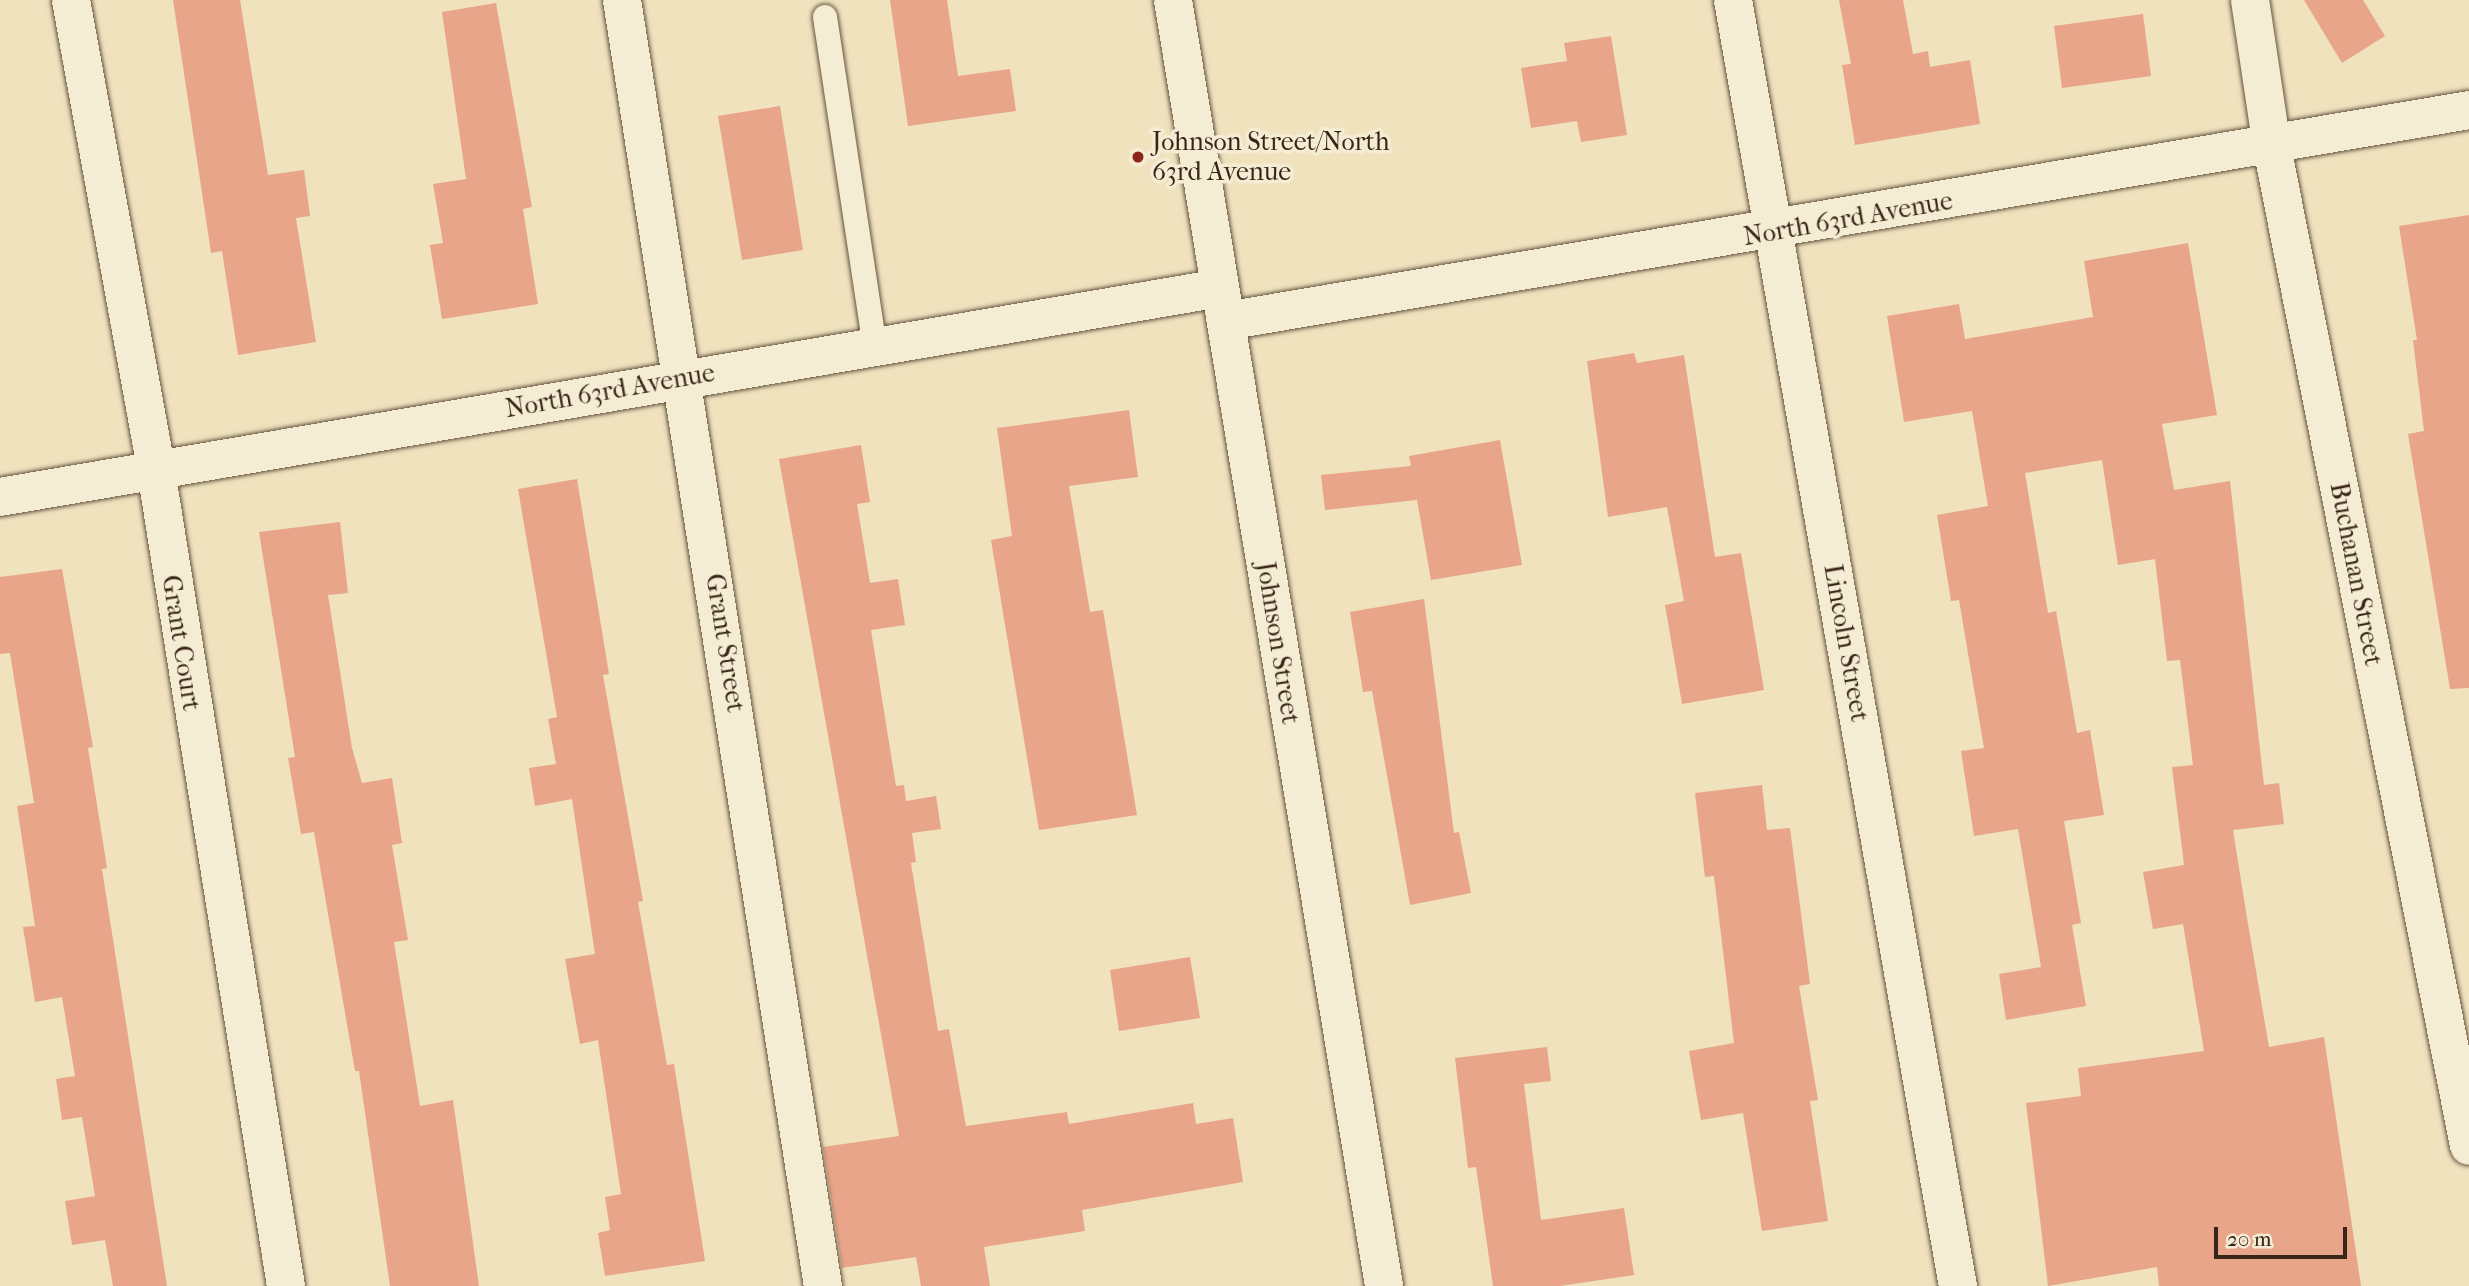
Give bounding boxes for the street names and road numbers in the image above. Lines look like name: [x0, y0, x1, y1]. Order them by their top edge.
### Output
street label: North 63rd Avenue: [1741, 185, 1955, 253]
street label: North 63rd Avenue: [503, 357, 717, 425]
street label: Buchanan Street: [2323, 480, 2389, 668]
street label: Johnson Street: [1250, 560, 1306, 726]
street label: Lincoln Street: [1817, 562, 1875, 724]
street label: Grant Street: [699, 571, 751, 715]
street label: Grant Court: [155, 573, 207, 713]

